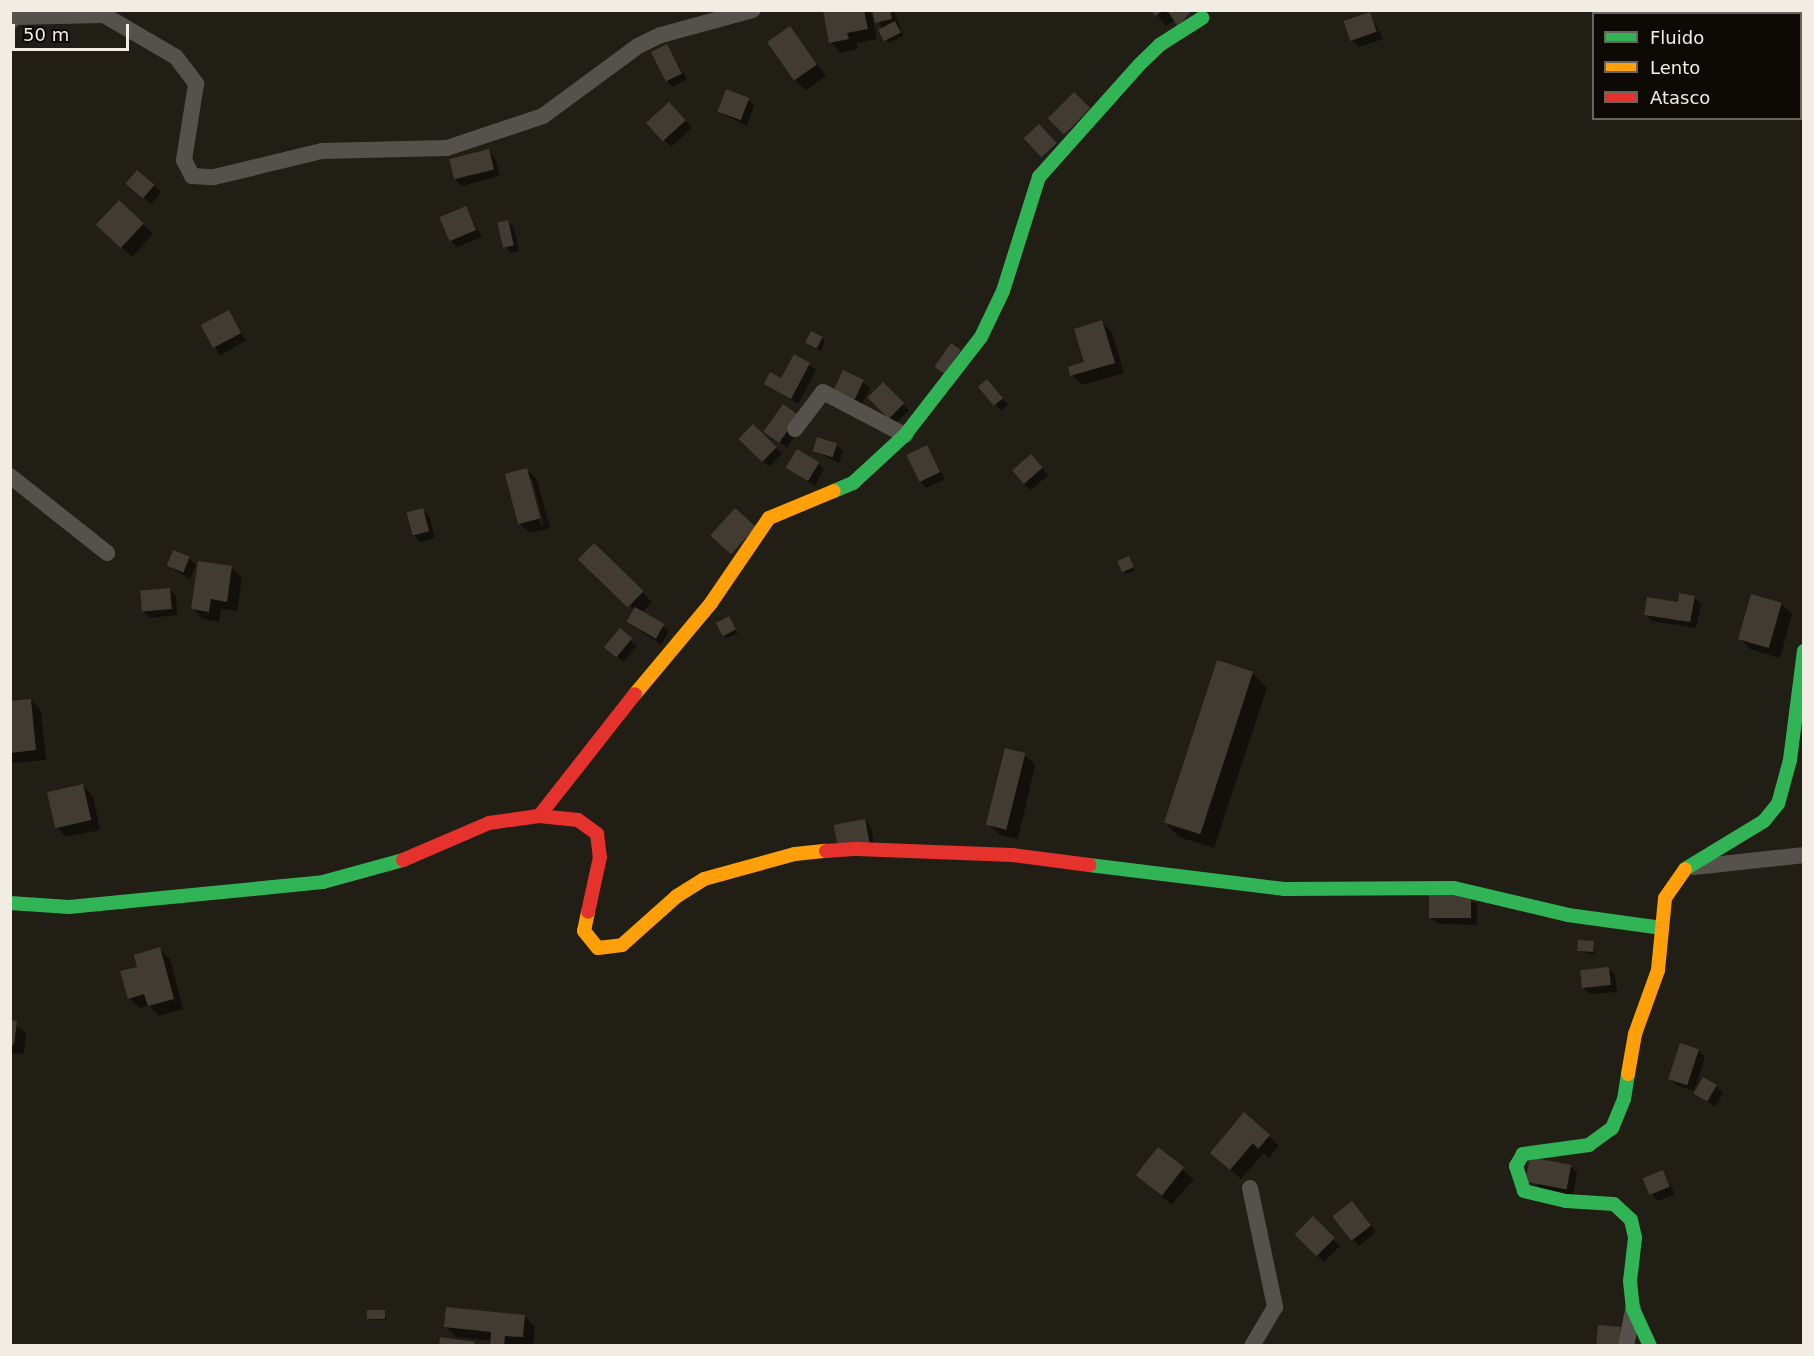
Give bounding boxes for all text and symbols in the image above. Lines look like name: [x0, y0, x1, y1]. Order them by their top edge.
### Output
scale bar: [15, 12, 132, 50]
legend: [1592, 12, 1802, 120]
text: 50 m: [23, 24, 69, 45]
text: Fluido: [1650, 27, 1704, 48]
text: Lento: [1650, 57, 1700, 78]
text: Atasco: [1650, 87, 1710, 108]

